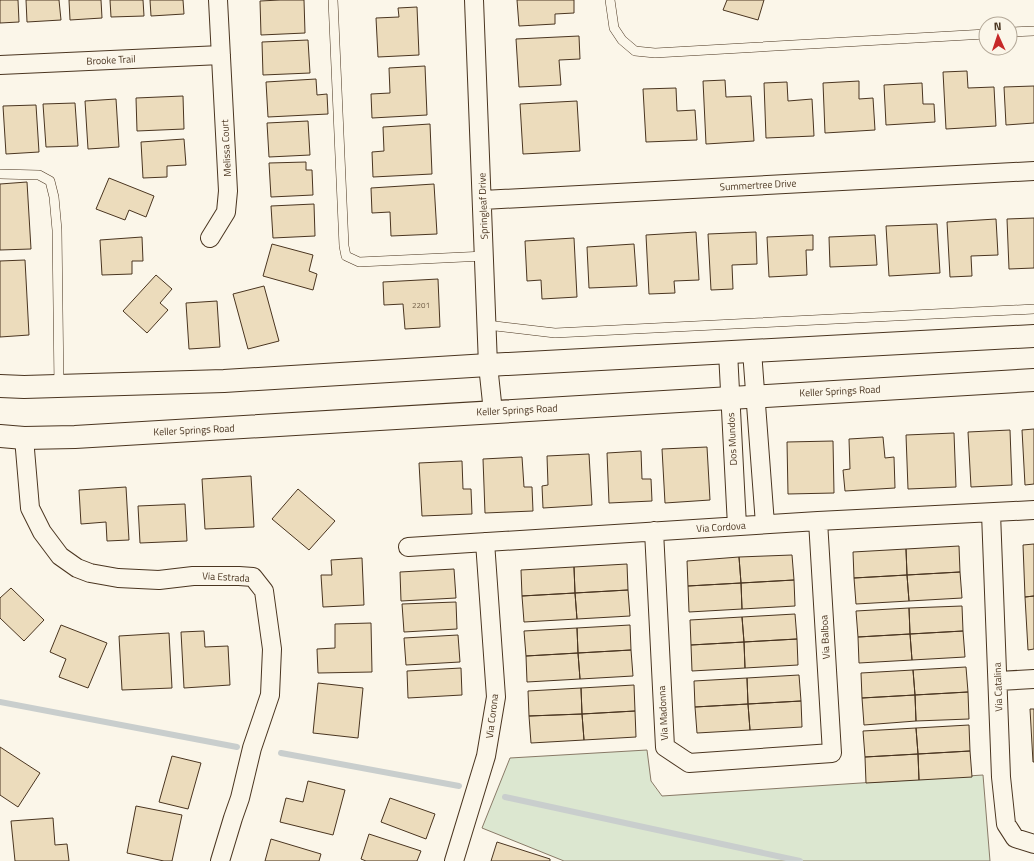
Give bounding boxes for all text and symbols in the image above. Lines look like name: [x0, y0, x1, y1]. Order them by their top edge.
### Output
north arrow: [978, 16, 1018, 56]
text: N: [993, 18, 1002, 34]
street label: Brooke Trail: [86, 51, 136, 69]
street label: Melissa Court: [217, 119, 235, 177]
street label: Springleaf Drive: [474, 172, 492, 240]
street label: Summertree Drive: [719, 175, 797, 195]
house number: 2201: [412, 299, 430, 311]
street label: Keller Springs Road: [799, 381, 881, 401]
street label: Keller Springs Road: [476, 400, 558, 420]
street label: Dos Mundos: [723, 412, 741, 466]
street label: Keller Springs Road: [153, 420, 235, 440]
street label: Via Cordova: [696, 518, 746, 536]
street label: Via Estrada: [202, 568, 250, 586]
street label: Via Balboa: [816, 615, 834, 659]
street label: Via Catalina: [990, 662, 1006, 712]
street label: Via Madonna: [654, 685, 672, 741]
street label: Via Corona: [482, 693, 502, 739]

